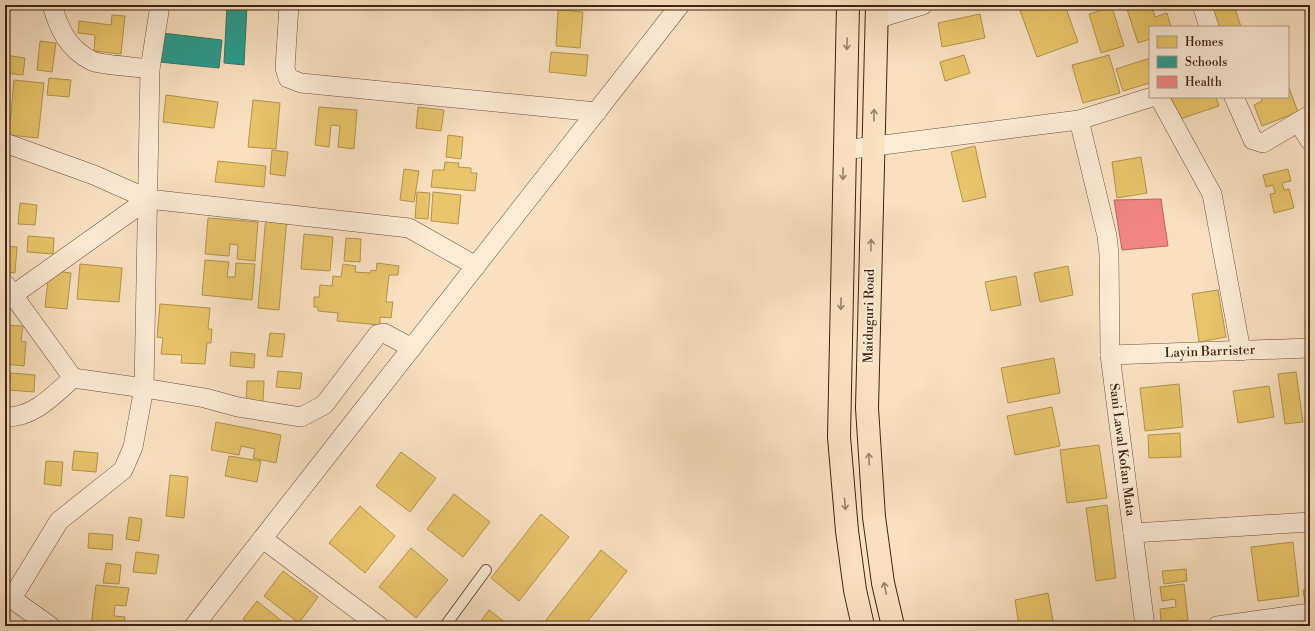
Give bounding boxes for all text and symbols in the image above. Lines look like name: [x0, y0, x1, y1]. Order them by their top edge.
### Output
legend: [1149, 26, 1289, 98]
text: Homes: [1185, 35, 1223, 50]
one-way arrow: [843, 37, 850, 50]
text: Schools: [1185, 55, 1227, 70]
text: Health: [1185, 75, 1222, 90]
one-way arrow: [870, 109, 878, 122]
one-way arrow: [840, 167, 847, 180]
one-way arrow: [867, 239, 875, 252]
street label: Maiduguri Road: [860, 268, 878, 363]
one-way arrow: [837, 297, 845, 310]
street label: Layin Barrister: [1164, 342, 1256, 361]
street label: Sani Lawal Kofan Mata: [1106, 382, 1139, 518]
one-way arrow: [866, 453, 873, 466]
one-way arrow: [841, 497, 848, 510]
one-way arrow: [880, 582, 888, 595]

